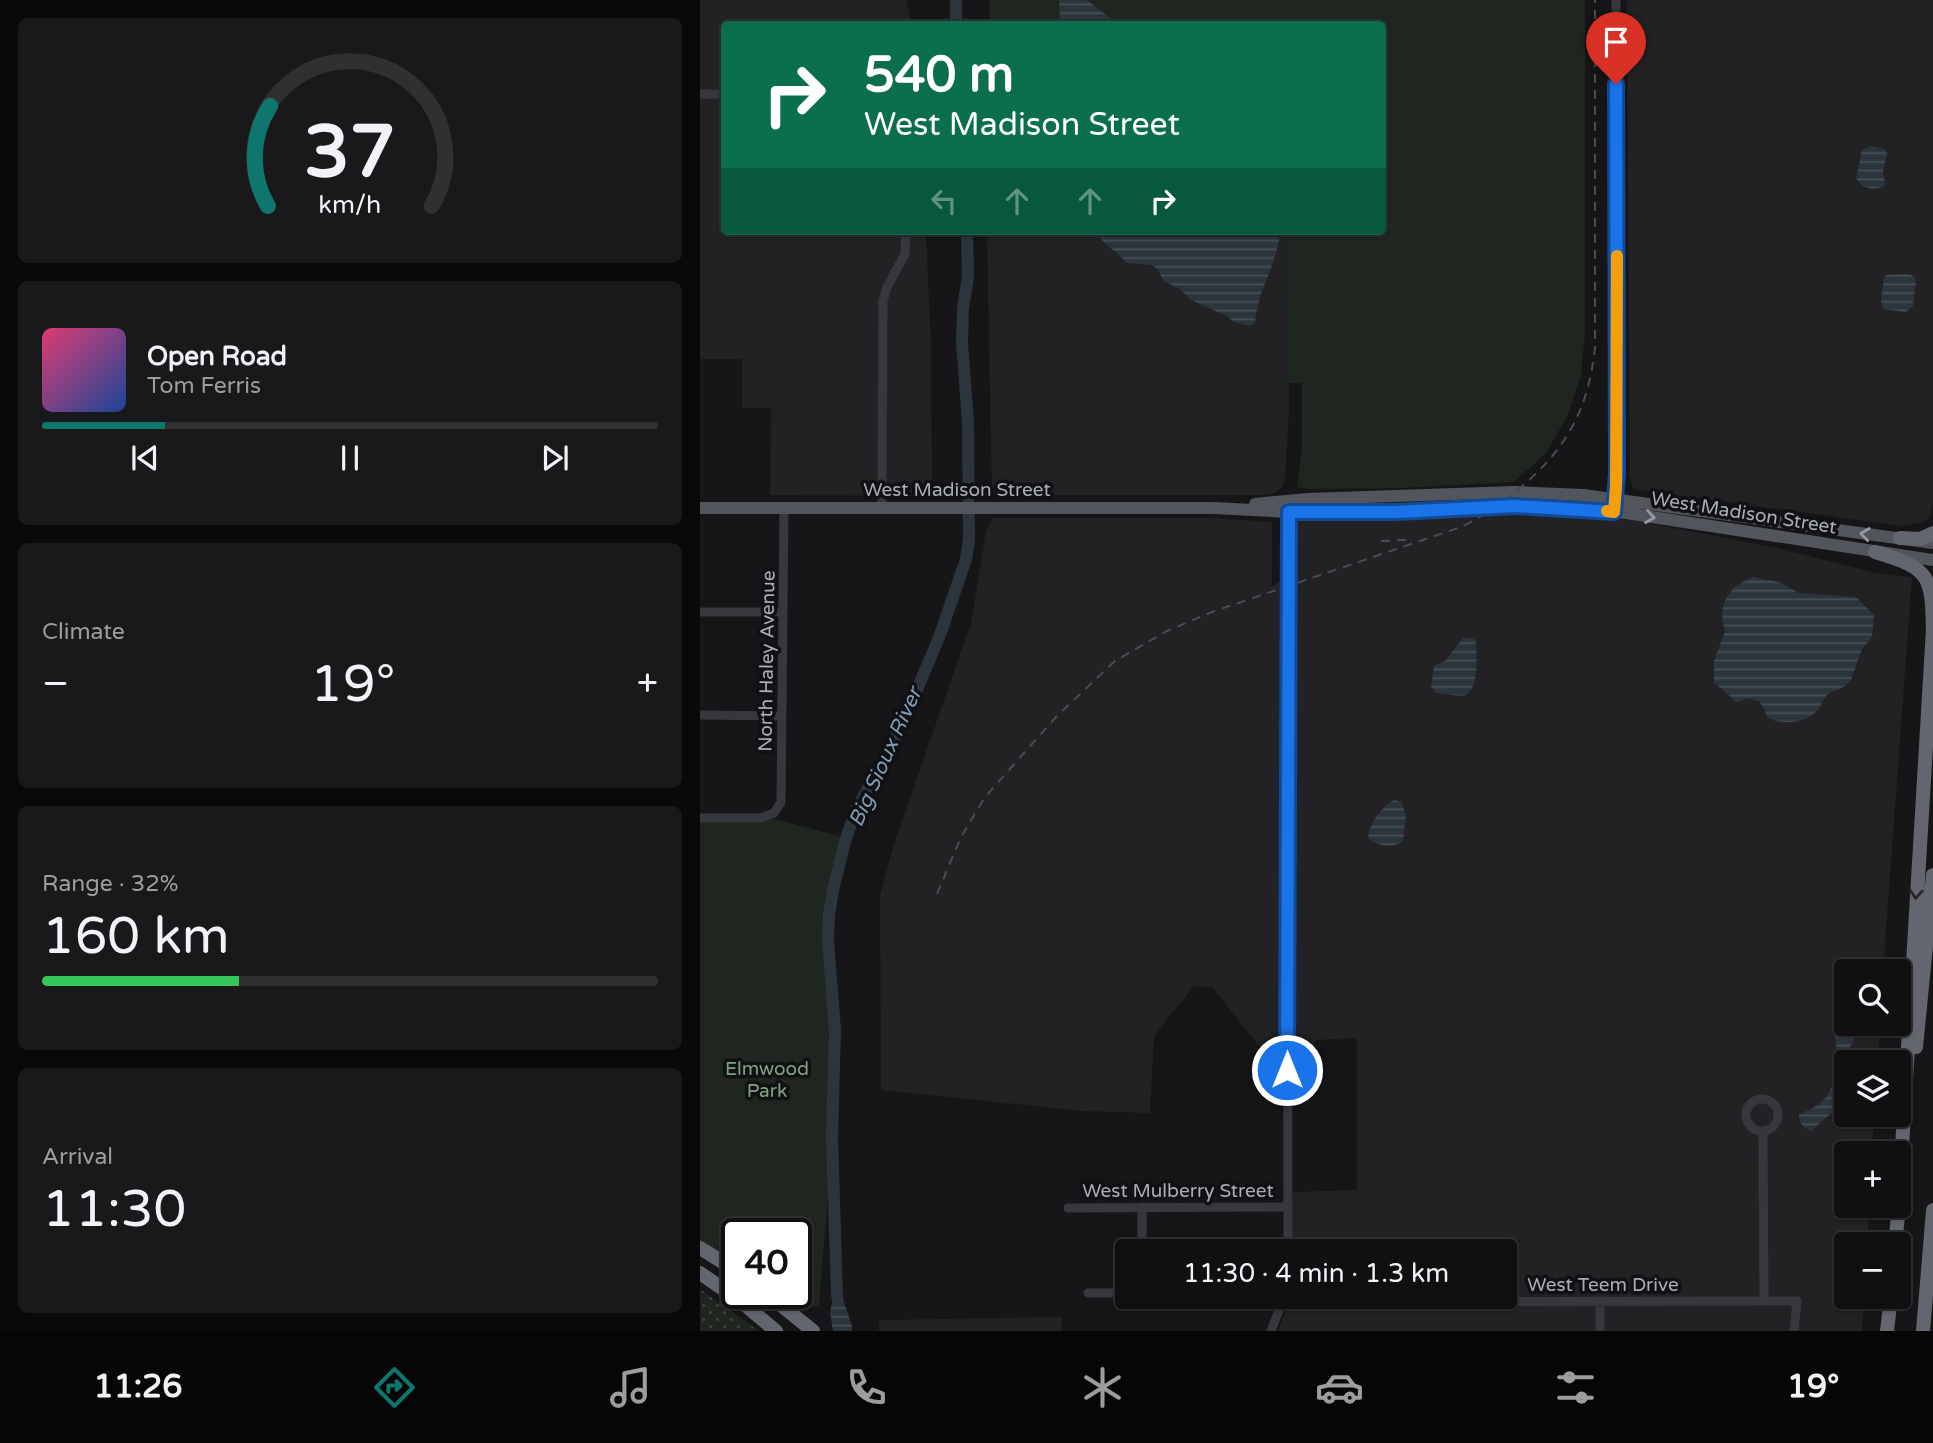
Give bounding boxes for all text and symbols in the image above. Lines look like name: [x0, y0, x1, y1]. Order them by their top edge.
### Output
pin: [1586, 12.0, 1646, 84]
icon: arrive: [1597, 23, 1635, 61]
text: 540 m: [864, 46, 1014, 105]
icon: right: [749, 49, 840, 140]
text: West Madison Street: [864, 106, 1180, 144]
text: 37: [304, 110, 396, 198]
icon: left: [925, 182, 963, 220]
icon: ahead: [998, 182, 1036, 220]
icon: ahead: [1071, 182, 1109, 220]
icon: right: [1144, 182, 1182, 220]
text: km/h: [319, 190, 381, 220]
text: Open Road: [147, 341, 287, 372]
text: Tom Ferris: [147, 372, 261, 400]
icon: previous: [126, 439, 164, 477]
icon: pause: [331, 439, 369, 477]
icon: next: [536, 439, 574, 477]
street label: West Madison Street: [863, 479, 1051, 501]
street label: West Madison Street: [1649, 487, 1838, 539]
one-way arrow: [1644, 509, 1656, 524]
one-way arrow: [1860, 526, 1871, 541]
street label: North Haley Avenue: [754, 570, 780, 752]
text: Climate: [42, 618, 125, 646]
text: 19°: [310, 653, 395, 716]
text: −: [42, 661, 69, 707]
text: +: [637, 661, 658, 707]
water label: Big Sioux River: [844, 681, 928, 831]
text: Range · 32%: [42, 870, 178, 898]
one-way arrow: [1909, 889, 1924, 900]
text: 160 km: [42, 905, 230, 968]
map controls: [1834, 959, 1911, 1309]
button: search: [1834, 959, 1911, 1036]
position arrow: [1250, 1033, 1324, 1107]
button: layers: [1834, 1050, 1911, 1127]
park label: Elmwood Park: [725, 1058, 809, 1102]
button: +: [1834, 1141, 1911, 1218]
text: Arrival: [42, 1143, 113, 1171]
text: 11:30: [42, 1178, 186, 1241]
street label: West Mulberry Street: [1082, 1180, 1274, 1202]
speed limit sign: 40: [721, 1218, 812, 1309]
button: −: [1834, 1232, 1911, 1309]
text: 11:30 · 4 min · 1.3 km: [1183, 1258, 1449, 1289]
street label: West Teem Drive: [1527, 1274, 1679, 1296]
icon: directions: [370, 1363, 419, 1412]
icon: music: [606, 1363, 655, 1412]
icon: phone: [842, 1363, 891, 1412]
icon: climate: [1078, 1363, 1127, 1412]
icon: car: [1315, 1363, 1364, 1412]
icon: filters: [1551, 1363, 1600, 1412]
text: 11:26: [94, 1368, 182, 1406]
text: 19°: [1787, 1368, 1839, 1406]

